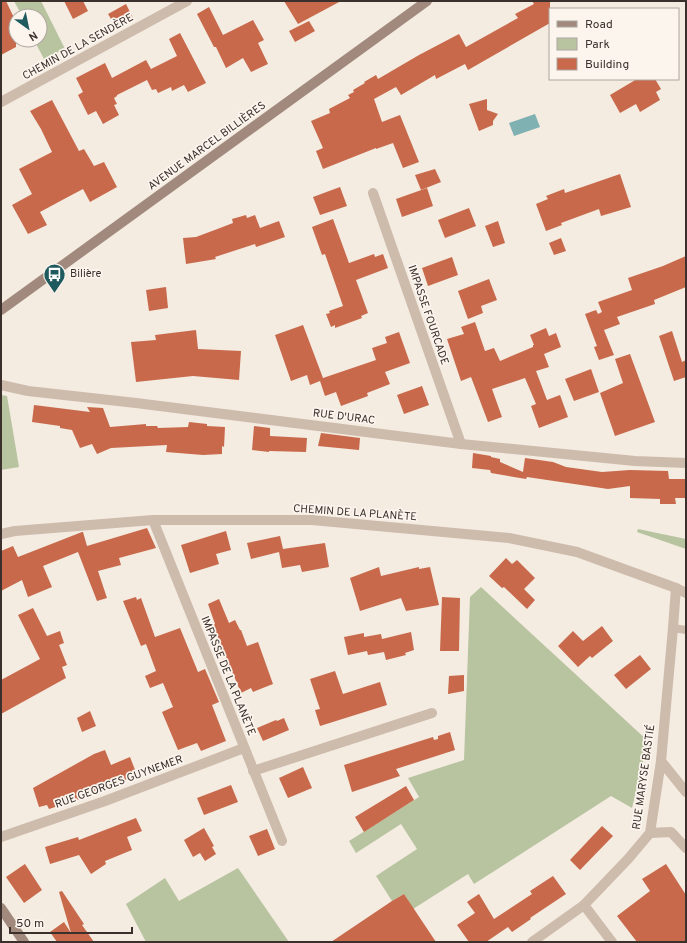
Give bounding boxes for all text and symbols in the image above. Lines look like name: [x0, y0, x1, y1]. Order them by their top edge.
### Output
north arrow: [8, 8, 48, 48]
legend: [549, 8, 679, 80]
street label: CHEMIN DE LA SENDÈRE: [20, 11, 136, 83]
text: Road: [585, 17, 613, 33]
text: Park: [585, 37, 610, 53]
text: Building: [585, 57, 629, 73]
street label: AVENUE MARCEL BILLIÈRES: [145, 98, 269, 193]
bus stop icon: Bilière: [42, 261, 68, 294]
street label: IMPASSE FOURCADE: [404, 263, 452, 367]
place label: Bilière: [70, 267, 102, 281]
street label: RUE D'URAC: [312, 406, 376, 428]
street label: CHEMIN DE LA PLANÈTE: [293, 501, 417, 524]
street label: IMPASSE DE LA PLANÈTE: [198, 614, 259, 738]
street label: RUE MARYSE BASTIÉ: [629, 723, 658, 830]
street label: RUE GEORGES GUYNEMER: [53, 752, 185, 812]
scale bar: [10, 909, 132, 935]
text: 50 m: [16, 916, 44, 932]

